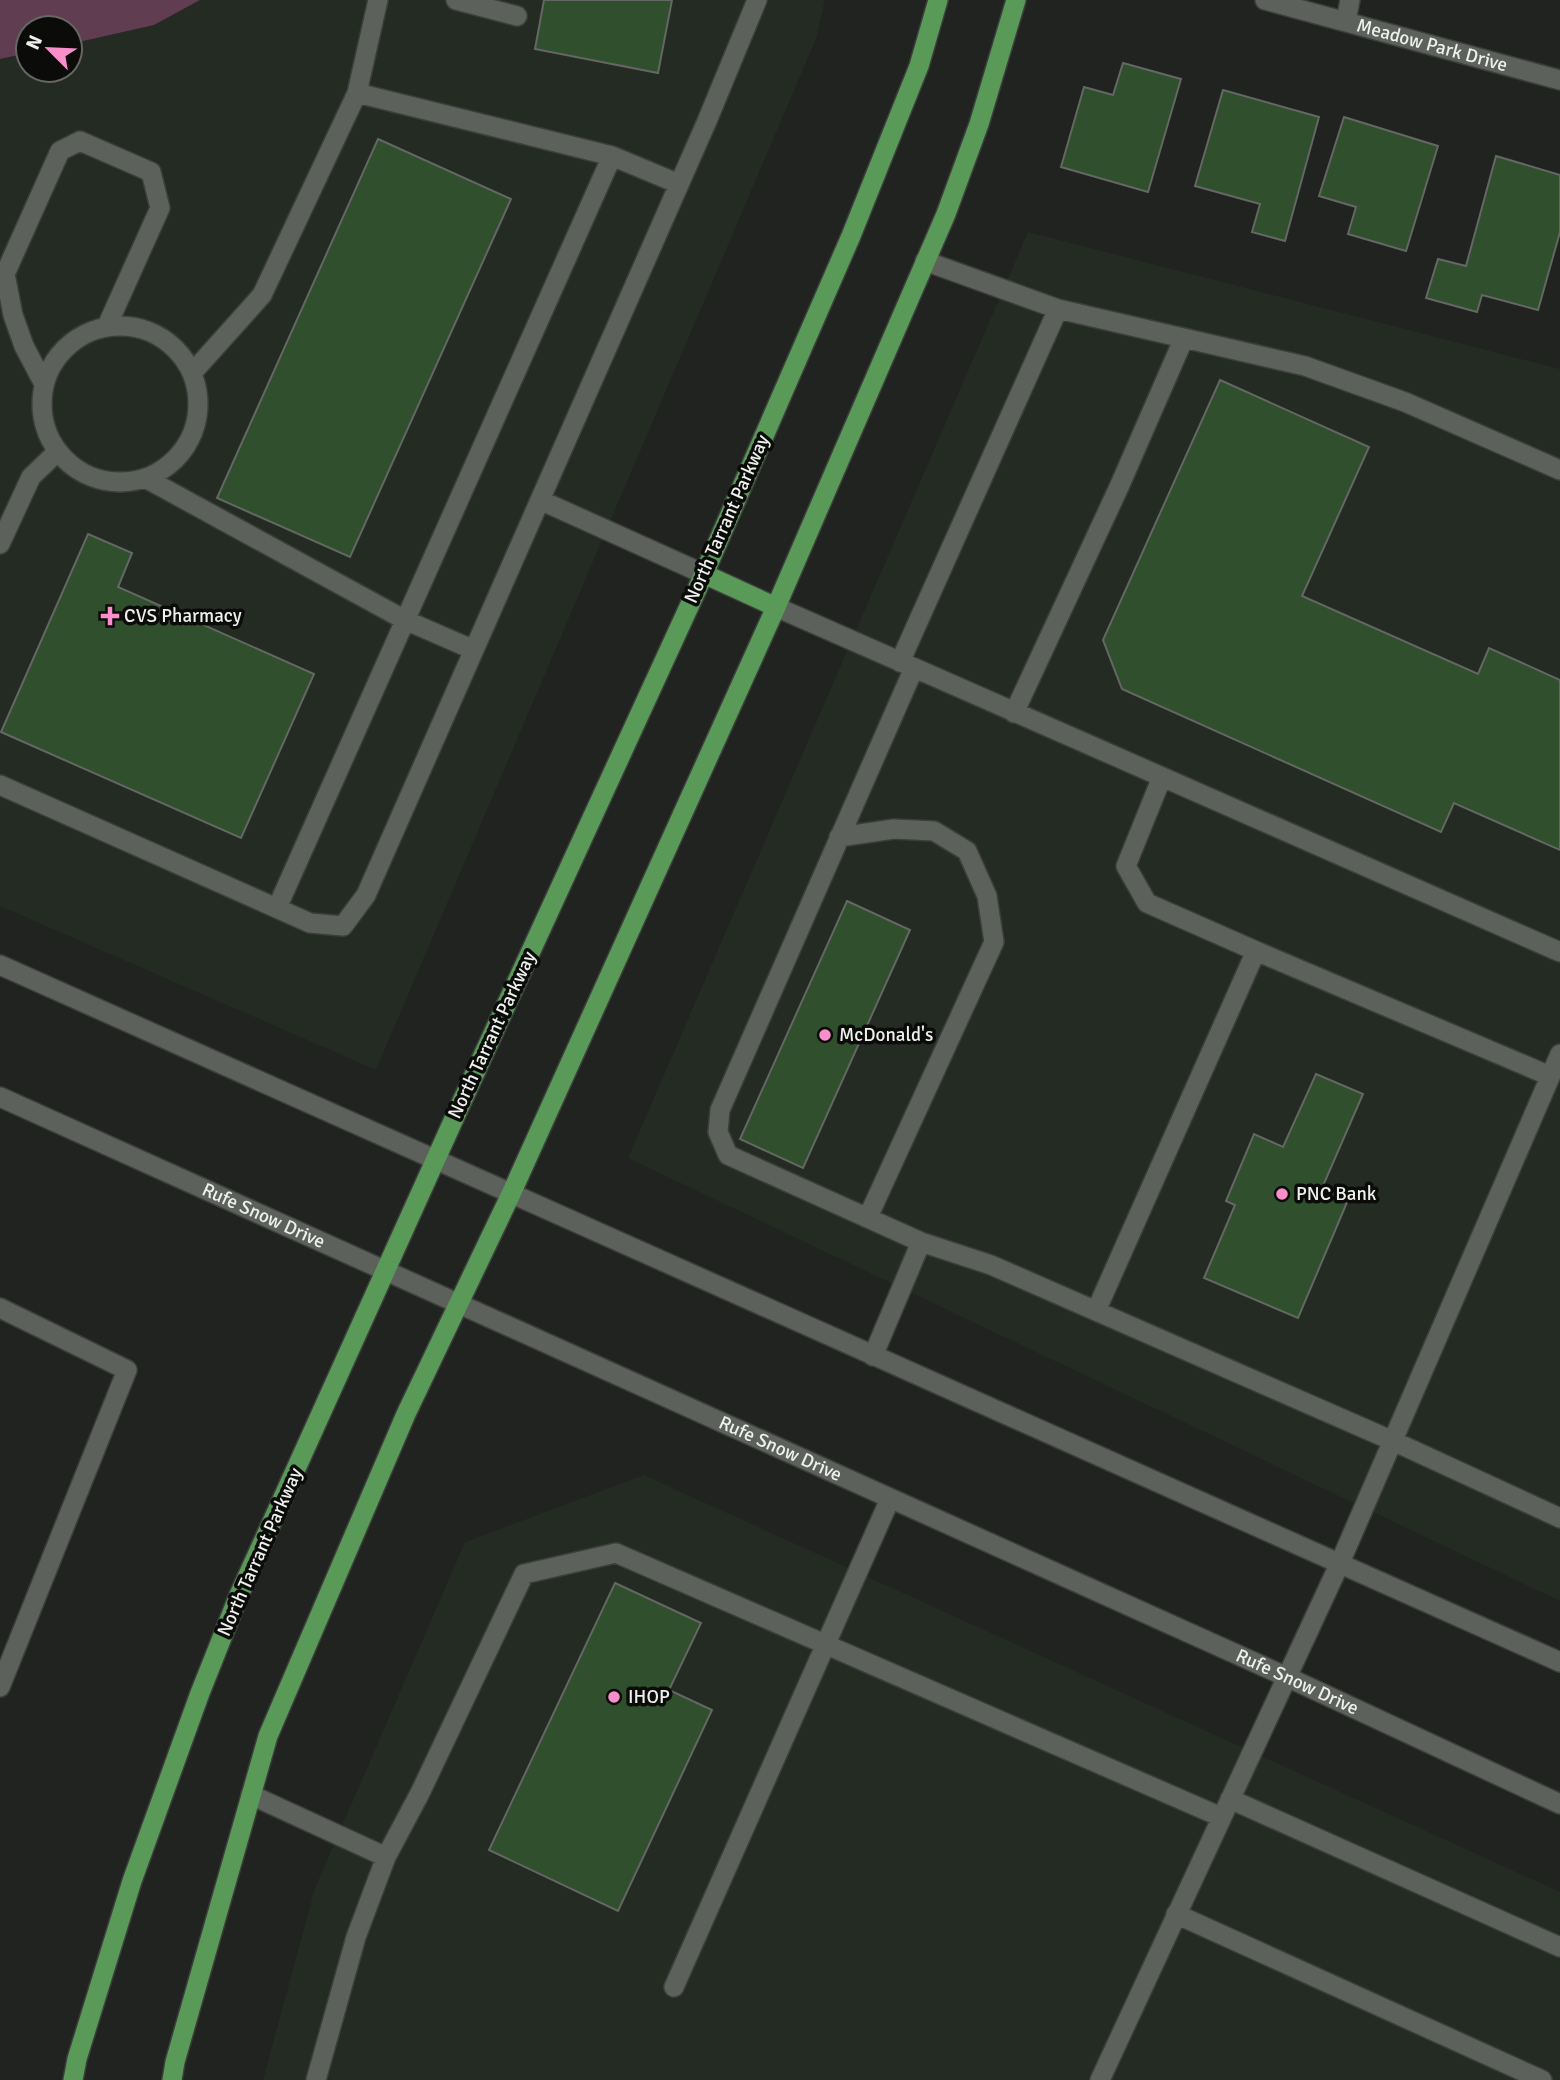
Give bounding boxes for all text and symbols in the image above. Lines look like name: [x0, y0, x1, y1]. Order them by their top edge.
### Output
street label: Meadow Park Drive: [1354, 13, 1510, 77]
north arrow: [14, 14, 84, 84]
text: N: [21, 32, 48, 53]
street label: North Tarrant Parkway: [679, 431, 775, 607]
place label: CVS Pharmacy: [124, 604, 242, 628]
marker: CVS Pharmacy: [102, 608, 118, 624]
street label: North Tarrant Parkway: [443, 947, 541, 1123]
place label: McDonald's: [839, 1023, 933, 1047]
marker: McDonald's: [817, 1027, 833, 1043]
street label: Rufe Snow Drive: [198, 1178, 329, 1254]
place label: PNC Bank: [1296, 1182, 1377, 1206]
marker: PNC Bank: [1274, 1186, 1290, 1202]
street label: Rufe Snow Drive: [715, 1411, 846, 1487]
street label: North Tarrant Parkway: [212, 1464, 308, 1640]
street label: Rufe Snow Drive: [1232, 1644, 1362, 1721]
place label: IHOP: [628, 1685, 670, 1709]
marker: IHOP: [606, 1689, 622, 1705]

